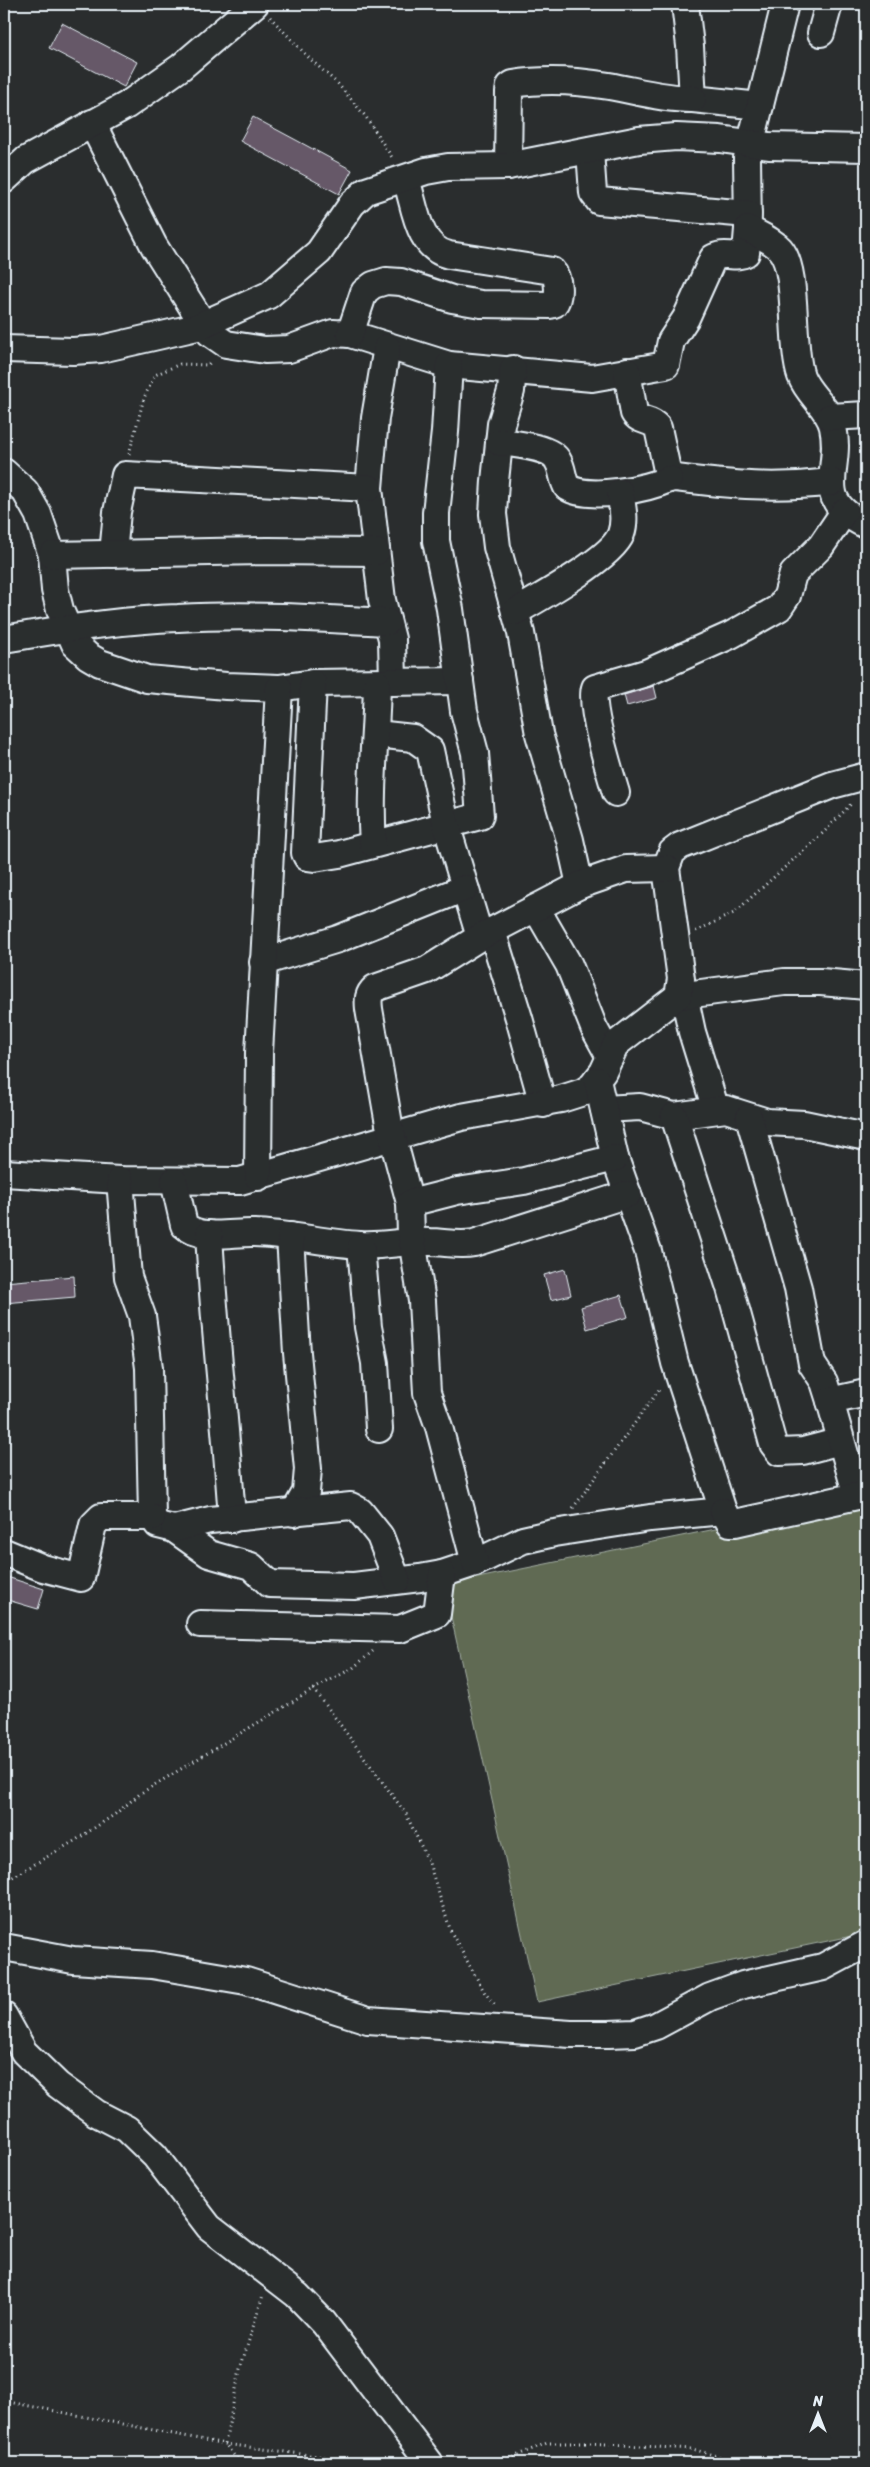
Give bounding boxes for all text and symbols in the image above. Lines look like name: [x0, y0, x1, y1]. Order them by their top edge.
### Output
text: N: [812, 2389, 823, 2414]
north arrow: [792, 2390, 842, 2440]

